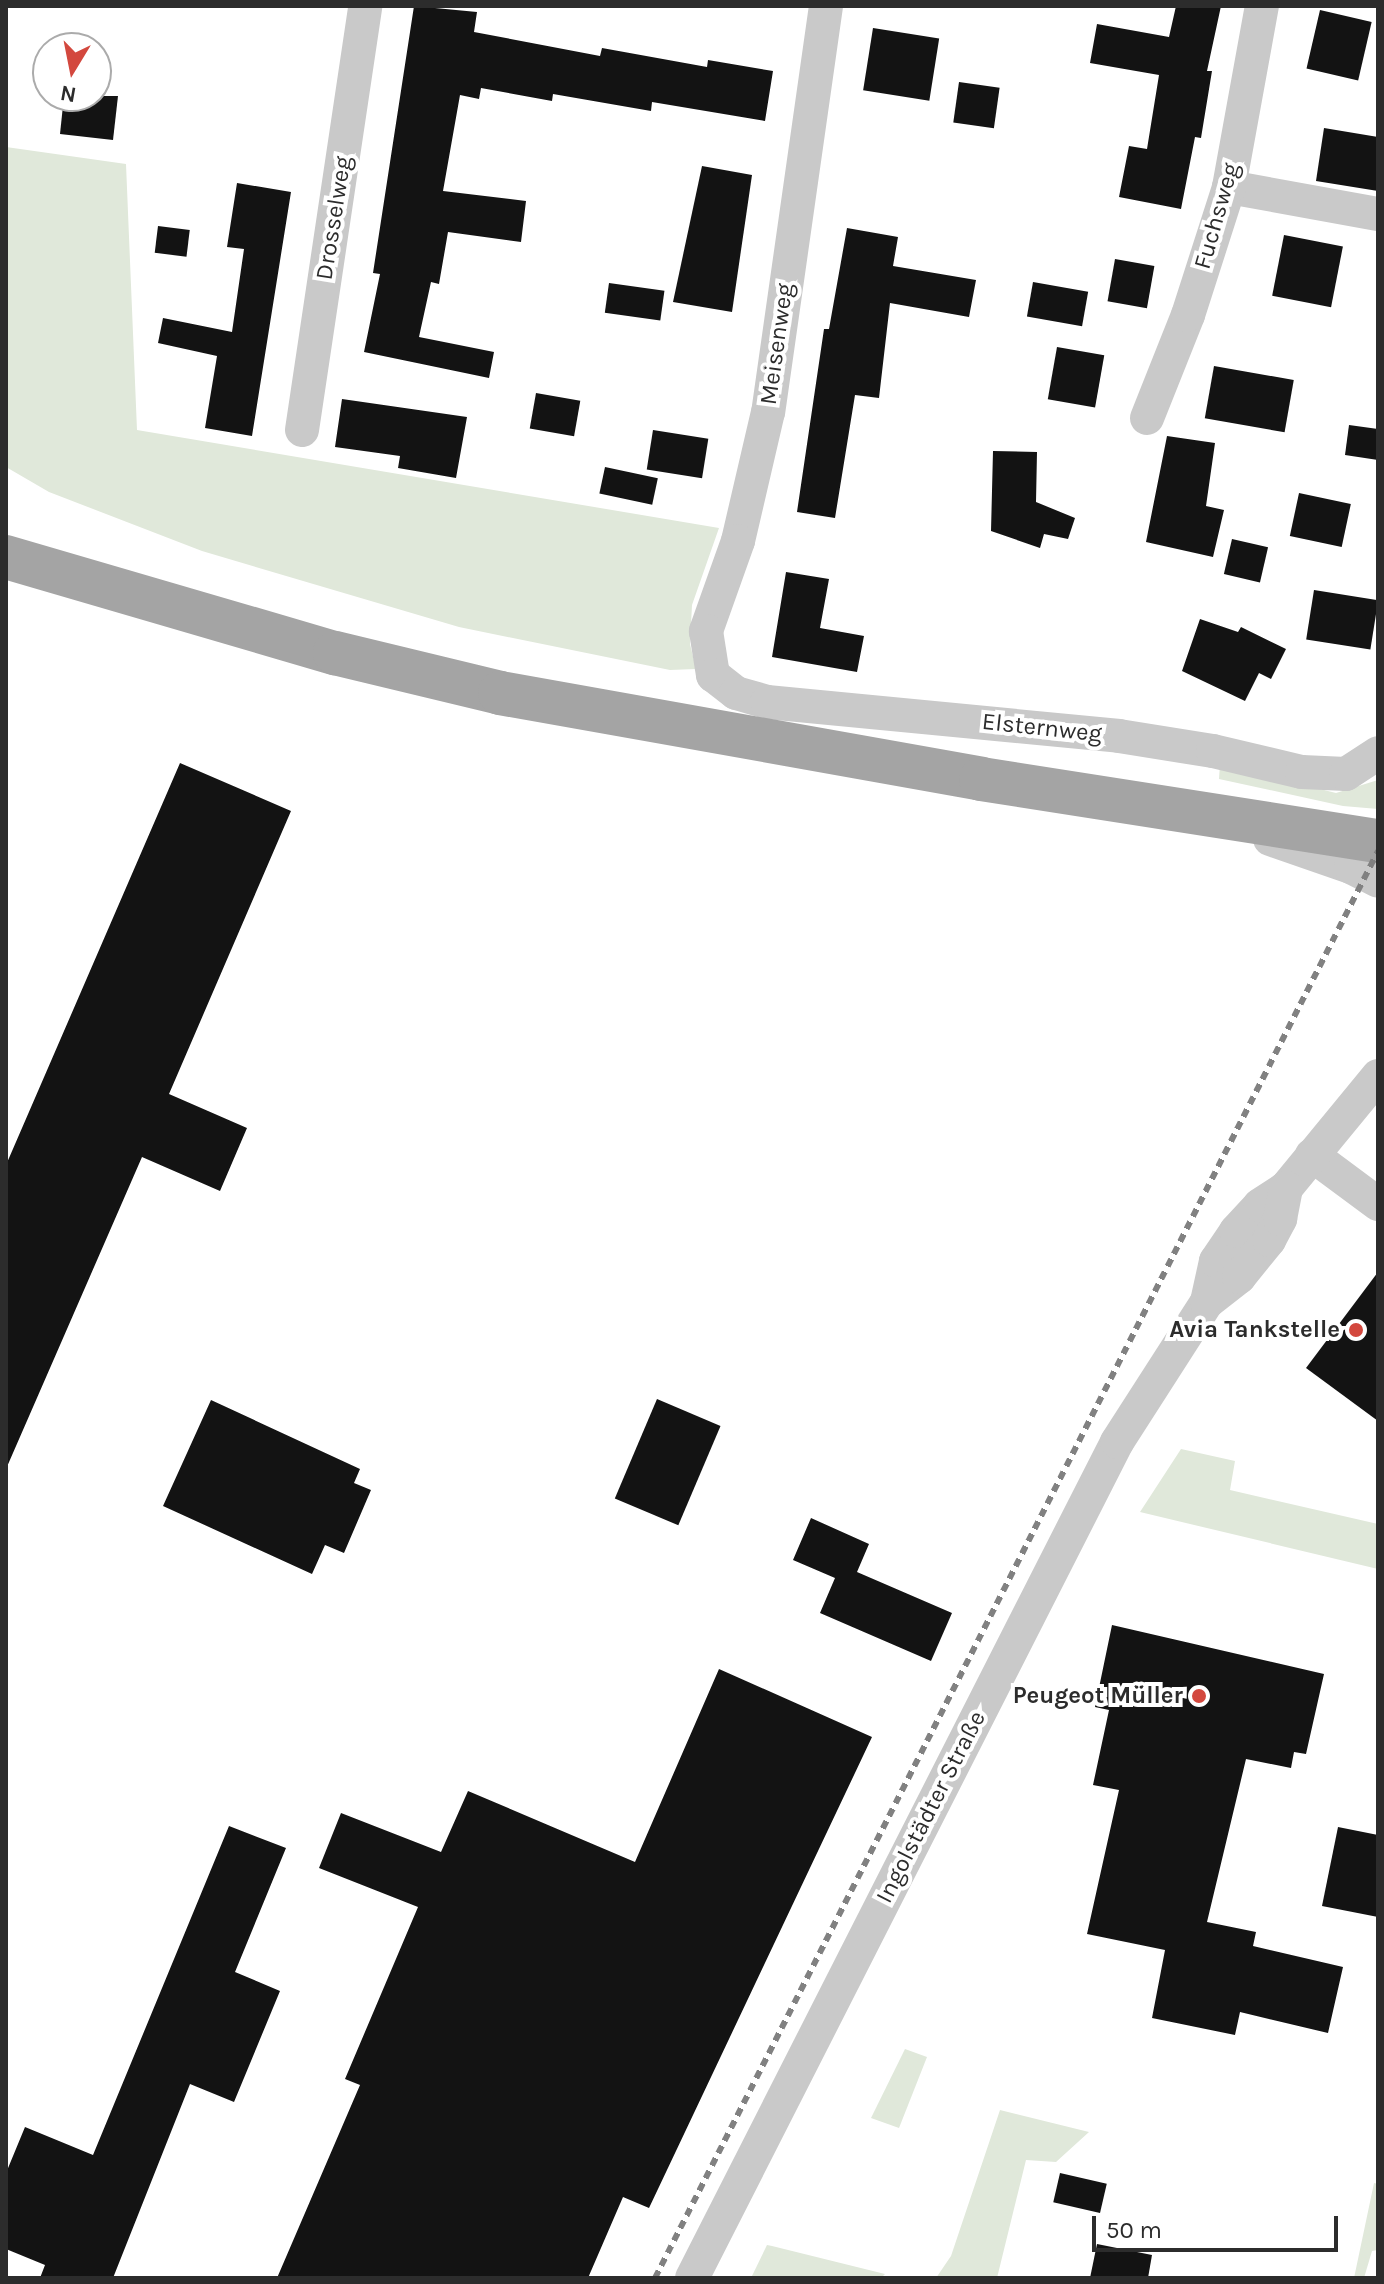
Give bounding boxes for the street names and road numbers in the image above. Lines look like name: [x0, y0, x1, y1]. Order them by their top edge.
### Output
street label: Drosselweg: [310, 154, 358, 282]
street label: Fuchsweg: [1188, 160, 1246, 272]
street label: Meisenweg: [754, 281, 800, 407]
street label: Elsternweg: [981, 707, 1103, 749]
street label: Ingolstädter Straße: [870, 1706, 992, 1908]

